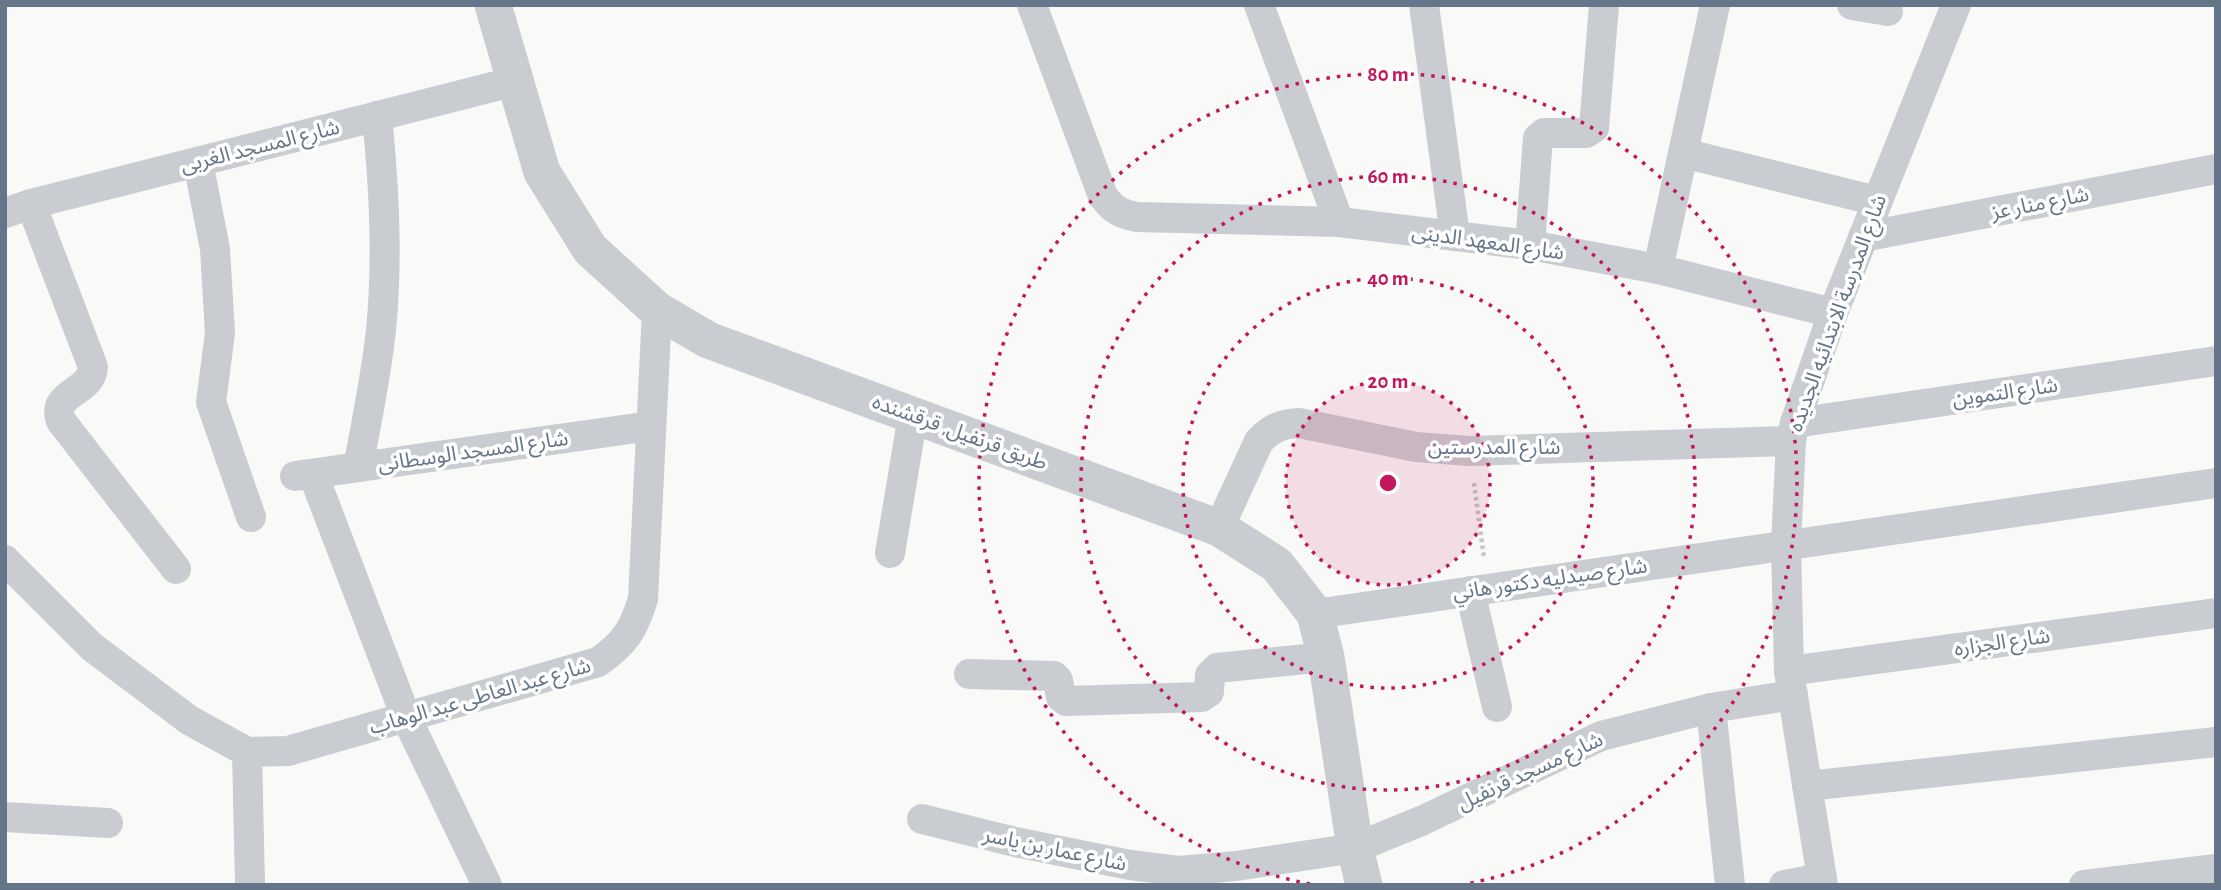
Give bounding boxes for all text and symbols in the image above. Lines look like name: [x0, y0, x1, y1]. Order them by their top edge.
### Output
text: 80 m: [1367, 64, 1409, 85]
street label: شارع المسجد الغربى: [178, 117, 343, 180]
text: 60 m: [1367, 166, 1409, 187]
street label: شارع منار عز: [1989, 184, 2091, 227]
street label: شارع المدرسة الابتدائيه الجديده: [1785, 192, 1894, 436]
street label: شارع المعهد الدينى: [1410, 221, 1566, 268]
text: 40 m: [1367, 268, 1409, 289]
text: 20 m: [1368, 371, 1408, 392]
street label: شارع التموين: [1951, 375, 2060, 414]
street label: طريق قرنفيل, قرقشنده: [869, 391, 1050, 476]
street label: شارع المسجد الوسطانى: [377, 428, 570, 479]
street label: شارع المدرستين: [1428, 437, 1560, 462]
centre of rings: [1376, 471, 1400, 495]
street label: شارع صيدليه دكتور هاني: [1451, 555, 1649, 608]
street label: شارع الجزاره: [1953, 625, 2052, 664]
street label: شارع عبد العاطى عبد الوهاب: [367, 655, 594, 742]
street label: شارع مسجد قرنفيل: [1454, 729, 1608, 818]
street label: شارع عمار بن ياسر: [979, 824, 1128, 879]

